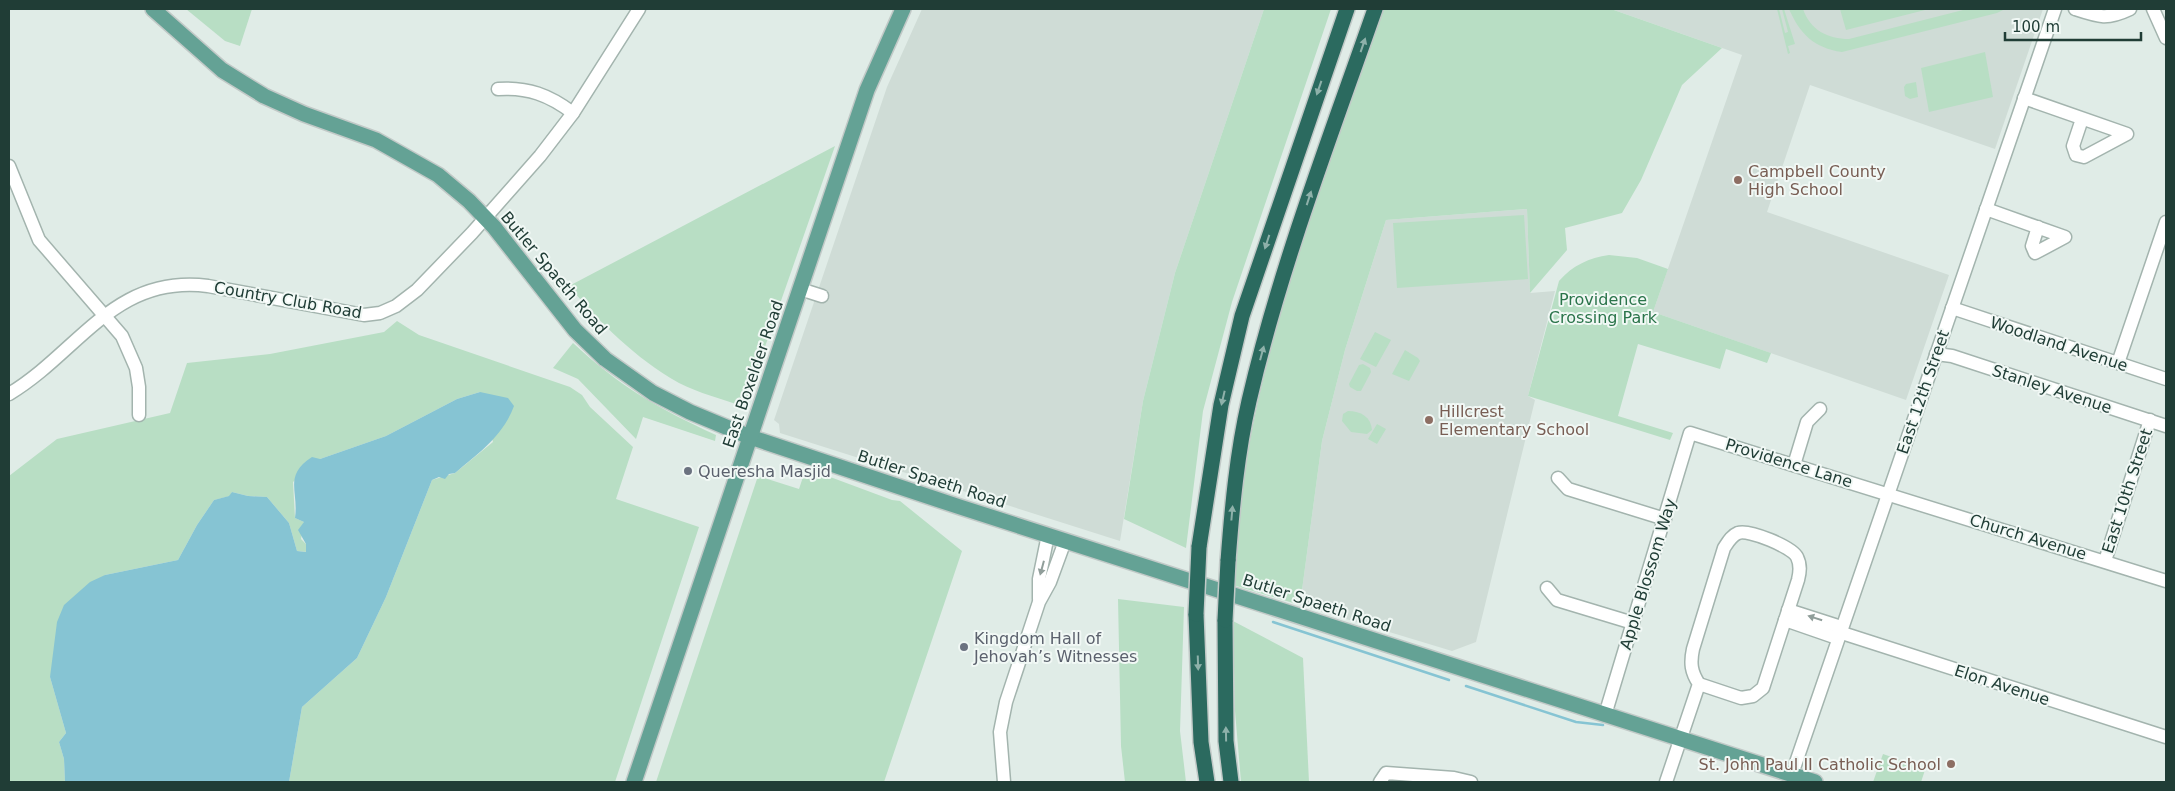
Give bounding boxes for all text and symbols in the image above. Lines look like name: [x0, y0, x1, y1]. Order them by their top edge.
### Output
scale bar: [2005, 10, 2141, 42]
text: 100 m: [2012, 18, 2060, 36]
one-way arrow: [1360, 37, 1367, 52]
one-way arrow: [1315, 81, 1323, 96]
place label: Campbell County High School: [1748, 162, 1886, 199]
marker: Campbell County High School: [1732, 174, 1744, 186]
one-way arrow: [1305, 190, 1313, 205]
street label: Butler Spaeth Road: [497, 208, 611, 338]
one-way arrow: [1262, 234, 1270, 249]
street label: Country Club Road: [213, 278, 363, 322]
park label: Providence Crossing Park: [1549, 290, 1658, 327]
street label: East Boxelder Road: [719, 298, 787, 450]
street label: Woodland Avenue: [1988, 313, 2130, 375]
street label: East 12th Street: [1893, 327, 1953, 457]
one-way arrow: [1258, 346, 1266, 361]
street label: Stanley Avenue: [1990, 361, 2114, 417]
one-way arrow: [1219, 390, 1227, 405]
place label: Hillcrest Elementary School: [1439, 402, 1589, 439]
marker: Hillcrest Elementary School: [1423, 414, 1435, 426]
street label: East 10th Street: [2098, 426, 2156, 556]
street label: Providence Lane: [1723, 435, 1855, 491]
street label: Butler Spaeth Road: [855, 446, 1009, 512]
place label: Queresha Masjid: [698, 462, 831, 481]
marker: Queresha Masjid: [682, 465, 694, 477]
street label: Apple Blossom Way: [1616, 496, 1680, 652]
one-way arrow: [1228, 505, 1236, 521]
street label: Church Avenue: [1967, 510, 2089, 564]
one-way arrow: [1038, 561, 1046, 576]
street label: Butler Spaeth Road: [1240, 570, 1394, 636]
one-way arrow: [1807, 614, 1822, 621]
place label: Kingdom Hall of Jehovah’s Witnesses: [973, 629, 1137, 666]
marker: Kingdom Hall of Jehovah’s Witnesses: [958, 641, 970, 653]
one-way arrow: [1195, 655, 1203, 671]
street label: Elon Avenue: [1952, 661, 2052, 709]
one-way arrow: [1222, 726, 1230, 742]
place label: St. John Paul II Catholic School: [1699, 755, 1941, 774]
marker: St. John Paul II Catholic School: [1945, 758, 1957, 770]

